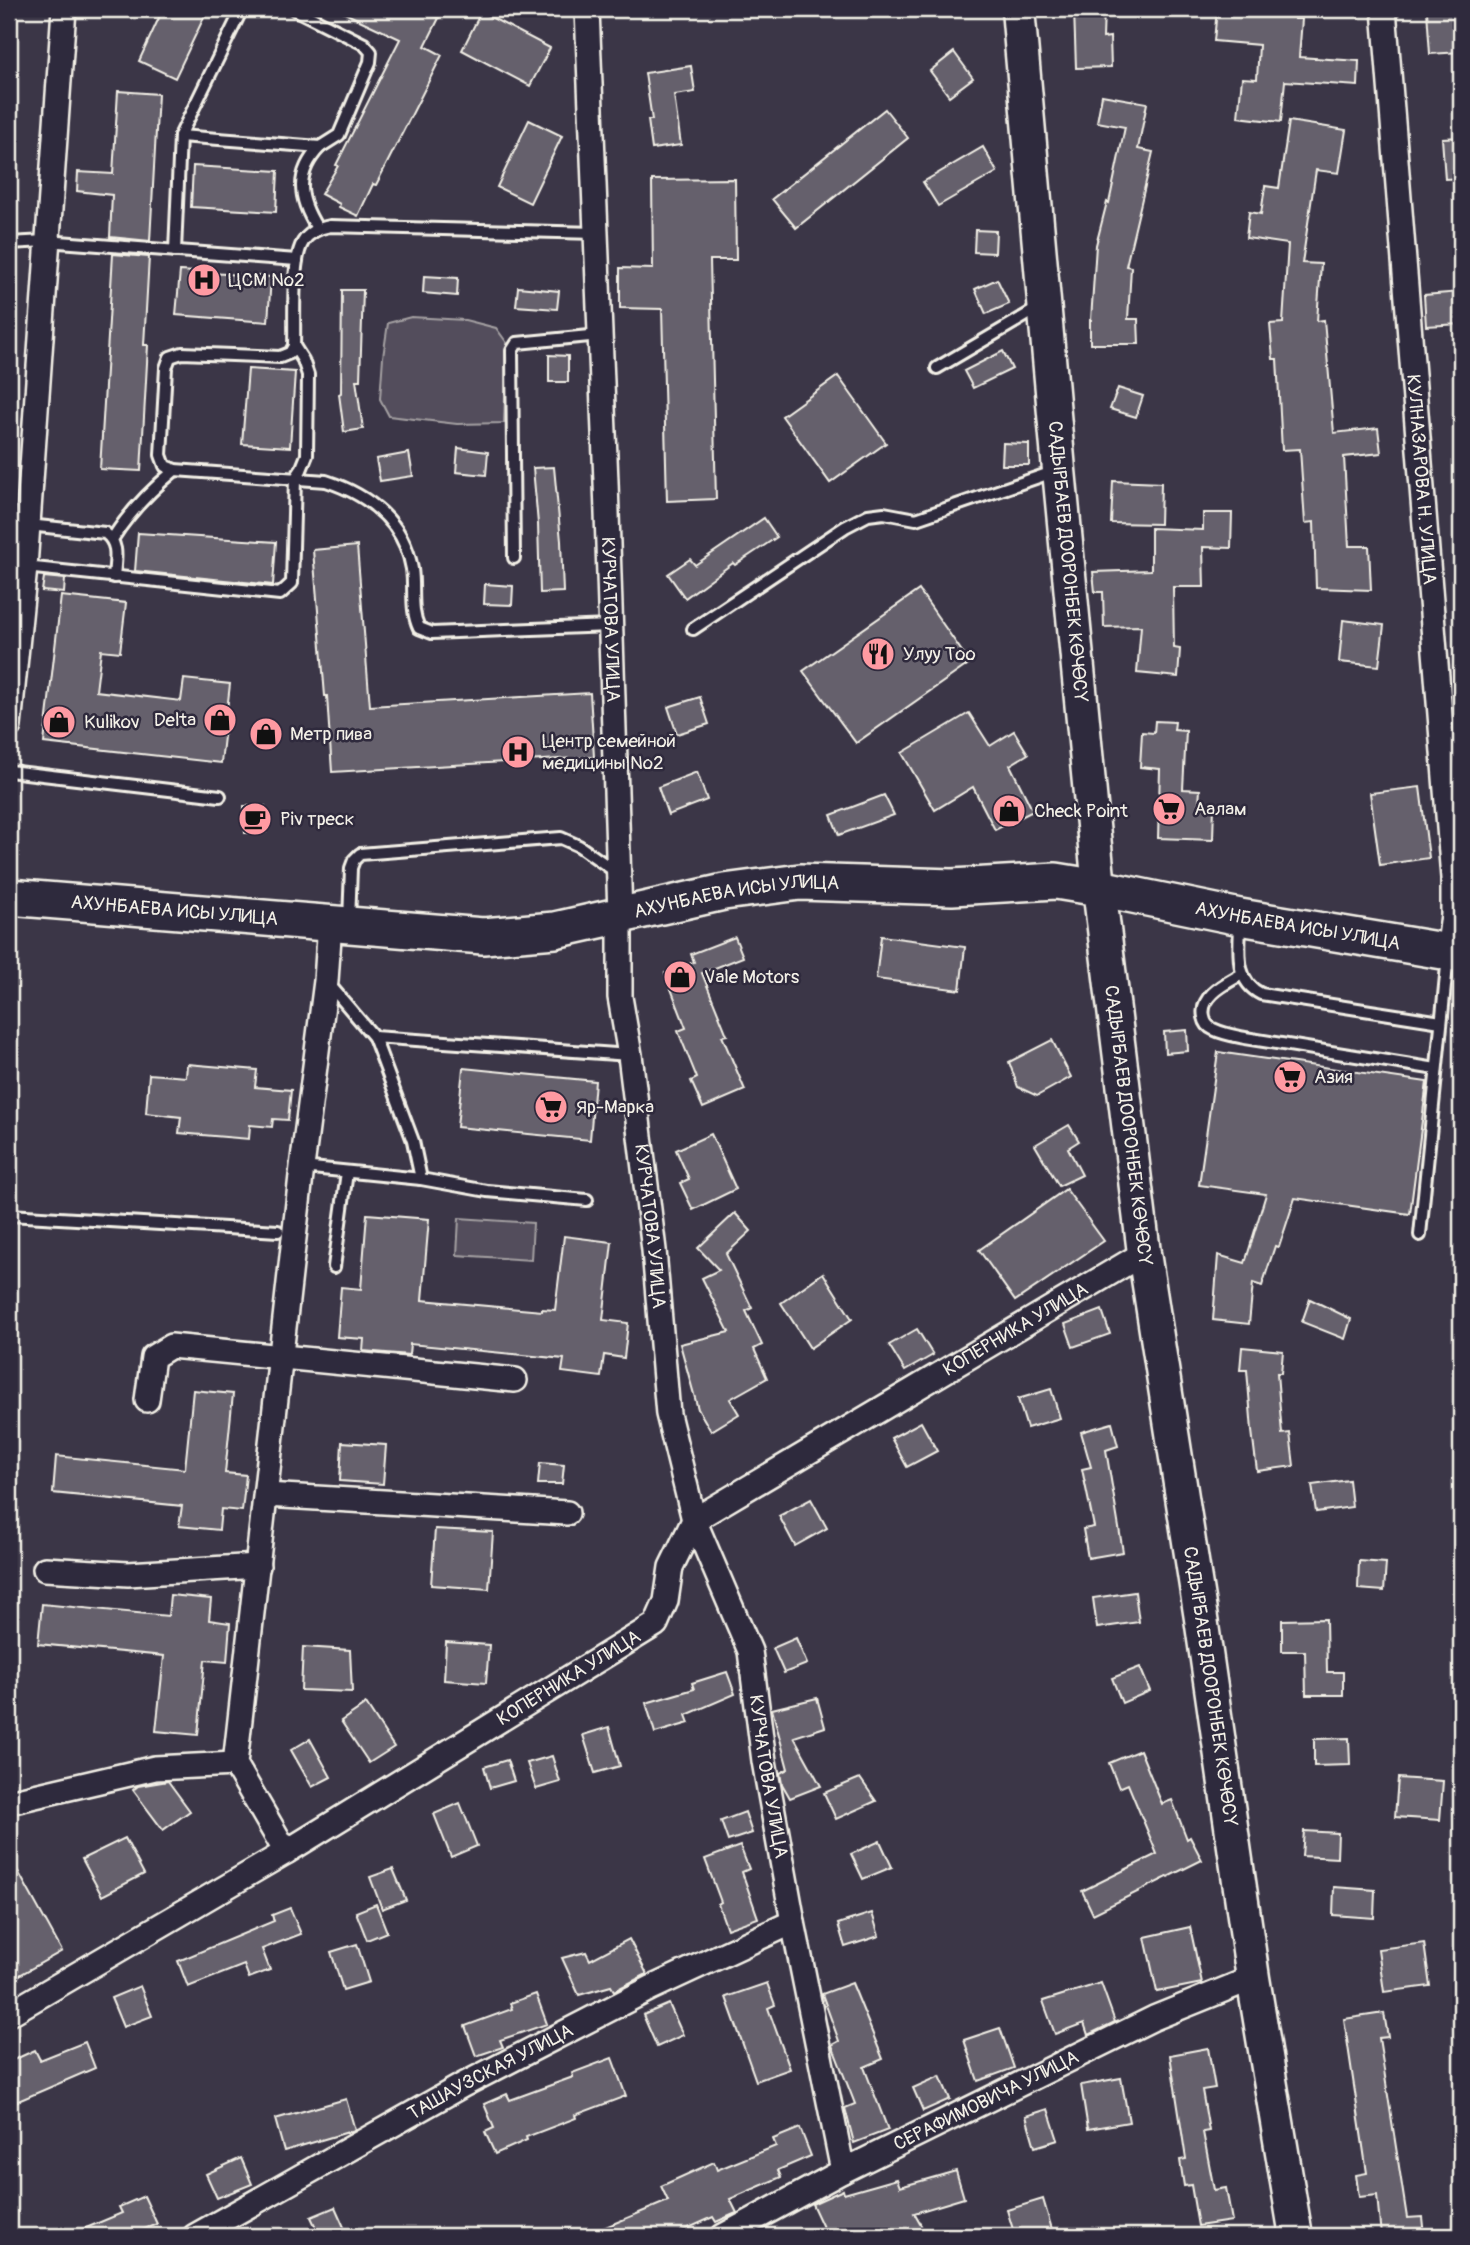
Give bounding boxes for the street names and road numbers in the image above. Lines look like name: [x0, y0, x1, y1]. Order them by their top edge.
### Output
street label: КУЛНАЗАРОВА Н. УЛИЦА: [1401, 373, 1442, 586]
street label: САДЫРБАЕВ ДООРОНБЕК КӨЧӨСҮ: [1043, 420, 1093, 704]
street label: КУРЧАТОВА УЛИЦА: [596, 536, 625, 703]
street label: АХУНБАЕВА ИСЫ УЛИЦА: [632, 870, 840, 924]
street label: АХУНБАЕВА ИСЫ УЛИЦА: [70, 890, 279, 931]
street label: АХУНБАЕВА ИСЫ УЛИЦА: [1193, 896, 1402, 956]
street label: САДЫРБАЕВ ДООРОНБЕК КӨЧӨСҮ: [1099, 984, 1158, 1268]
street label: КУРЧАТОВА УЛИЦА: [629, 1143, 671, 1310]
street label: КОПЕРНИКА УЛИЦА: [938, 1277, 1092, 1382]
street label: САДЫРБАЕВ ДООРОНБЕК КӨЧӨСҮ: [1178, 1545, 1243, 1829]
street label: КОПЕРНИКА УЛИЦА: [492, 1624, 645, 1731]
street label: КУРЧАТОВА УЛИЦА: [744, 1693, 793, 1860]
street label: ТАШАУЗСКАЯ УЛИЦА: [404, 2018, 577, 2126]
street label: СЕРАФИМОВИЧА УЛИЦА: [890, 2045, 1083, 2156]

